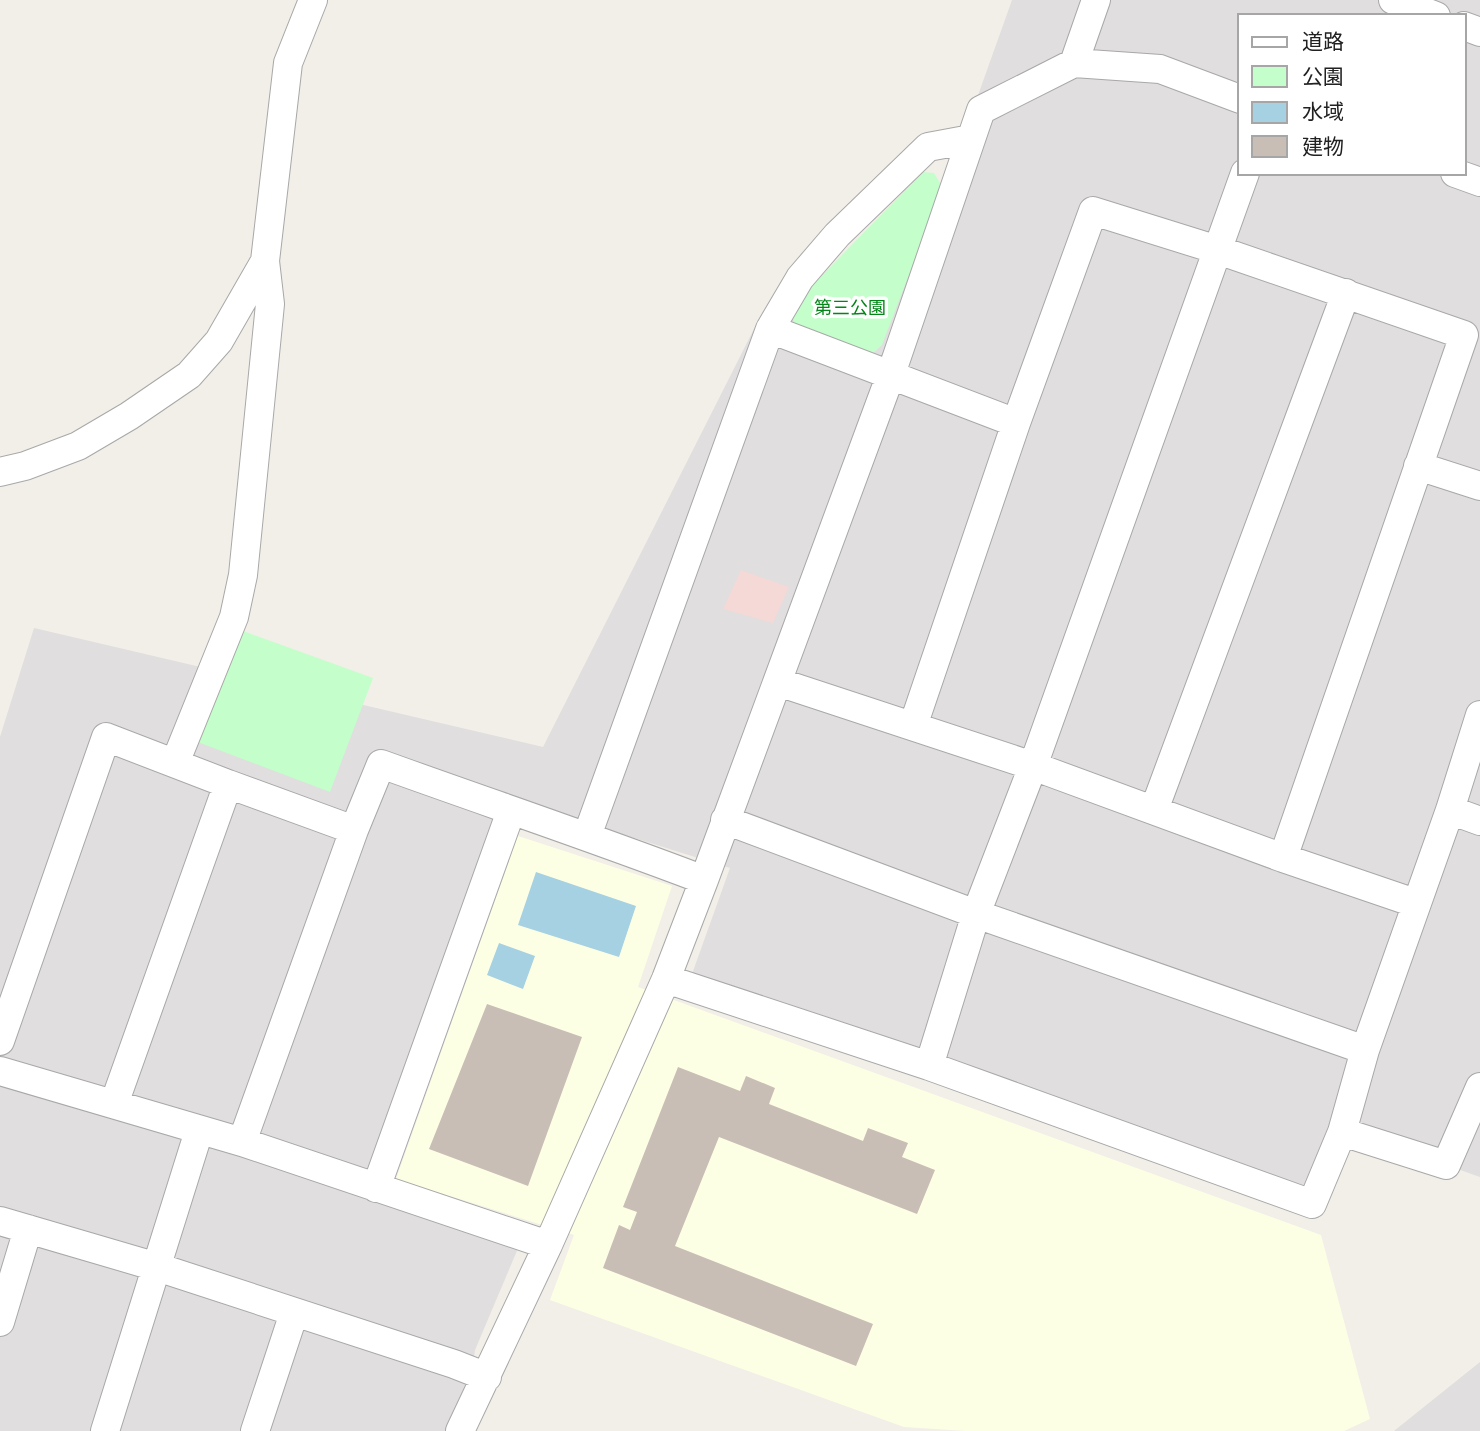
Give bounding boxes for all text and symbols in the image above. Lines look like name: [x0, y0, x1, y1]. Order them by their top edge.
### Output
legend: [1238, 14, 1466, 175]
text: 道路: [1302, 29, 1344, 54]
text: 公園: [1302, 64, 1344, 89]
text: 水域: [1302, 99, 1344, 124]
text: 建物: [1302, 134, 1344, 159]
park label: 第三公園: [814, 297, 886, 318]

